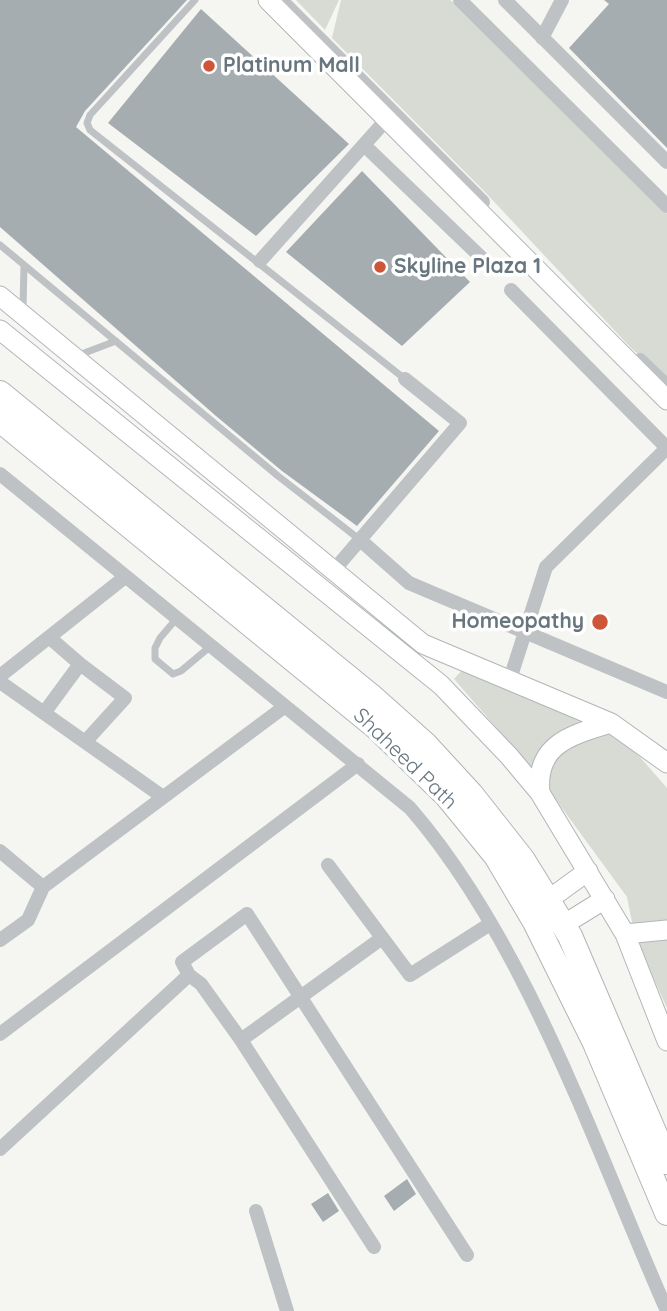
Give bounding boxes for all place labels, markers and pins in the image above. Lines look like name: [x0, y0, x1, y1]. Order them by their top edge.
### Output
place label: Platinum Mall: [223, 53, 360, 79]
marker: Platinum Mall: [201, 58, 217, 74]
place label: Skyline Plaza 1: [394, 254, 541, 280]
marker: Skyline Plaza 1: [372, 259, 388, 275]
place label: Homeopathy: [451, 609, 584, 635]
marker: Homeopathy: [590, 612, 610, 632]

